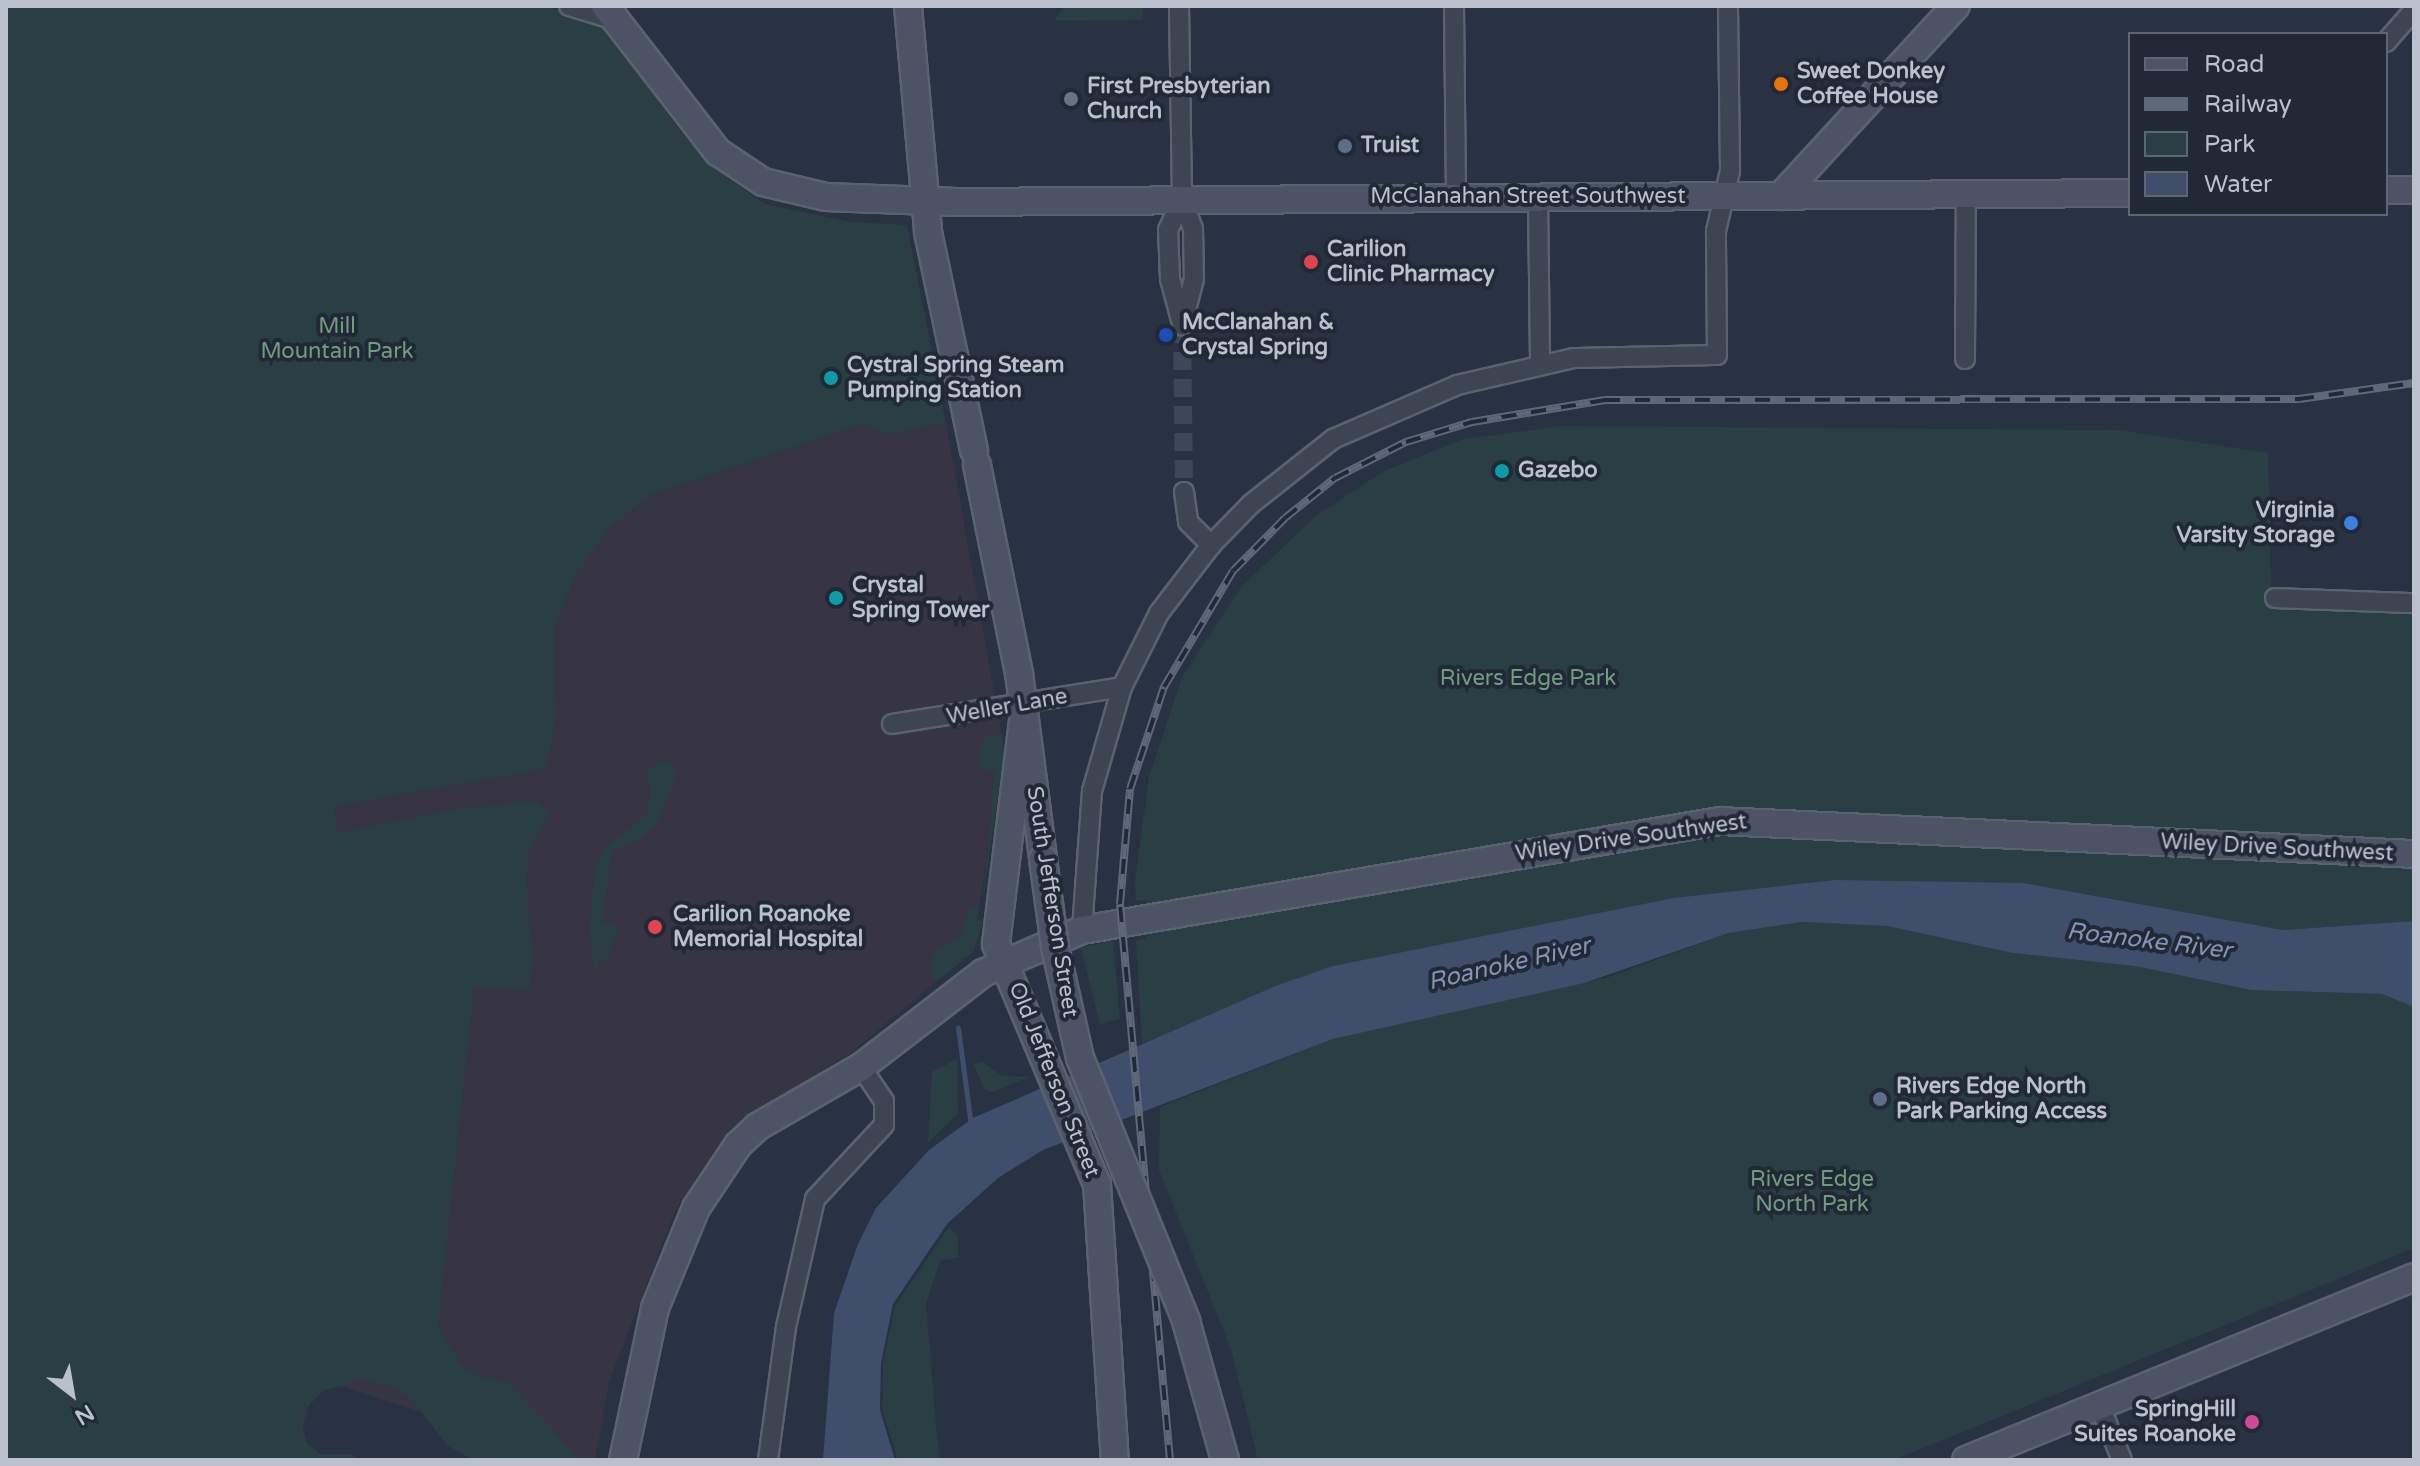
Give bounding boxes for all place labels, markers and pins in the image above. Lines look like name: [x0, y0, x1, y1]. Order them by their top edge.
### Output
place label: Sweet Donkey Coffee House: [1797, 58, 1945, 110]
place label: First Presbyterian Church: [1087, 73, 1271, 124]
marker: Sweet Donkey Coffee House: [1772, 75, 1790, 93]
marker: First Presbyterian Church: [1062, 90, 1080, 108]
place label: Truist: [1361, 133, 1419, 159]
marker: Truist: [1336, 137, 1354, 155]
place label: Carilion Clinic Pharmacy: [1327, 236, 1495, 288]
marker: Carilion Clinic Pharmacy: [1302, 253, 1320, 271]
place label: McClanahan & Crystal Spring: [1182, 309, 1334, 360]
marker: McClanahan & Crystal Spring: [1157, 326, 1175, 344]
place label: Cystral Spring Steam Pumping Station: [847, 352, 1064, 404]
marker: Cystral Spring Steam Pumping Station: [822, 369, 840, 387]
place label: Gazebo: [1518, 458, 1598, 484]
marker: Gazebo: [1493, 462, 1511, 480]
place label: Virginia Varsity Storage: [2176, 497, 2335, 548]
marker: Virginia Varsity Storage: [2342, 514, 2360, 532]
place label: Crystal Spring Tower: [852, 572, 990, 624]
marker: Crystal Spring Tower: [827, 589, 845, 607]
place label: Carilion Roanoke Memorial Hospital: [673, 901, 863, 952]
marker: Carilion Roanoke Memorial Hospital: [644, 916, 666, 938]
place label: Rivers Edge North Park Parking Access: [1896, 1073, 2107, 1124]
marker: Rivers Edge North Park Parking Access: [1871, 1090, 1889, 1108]
place label: SpringHill Suites Roanoke: [2074, 1396, 2236, 1448]
marker: SpringHill Suites Roanoke: [2243, 1413, 2261, 1431]

